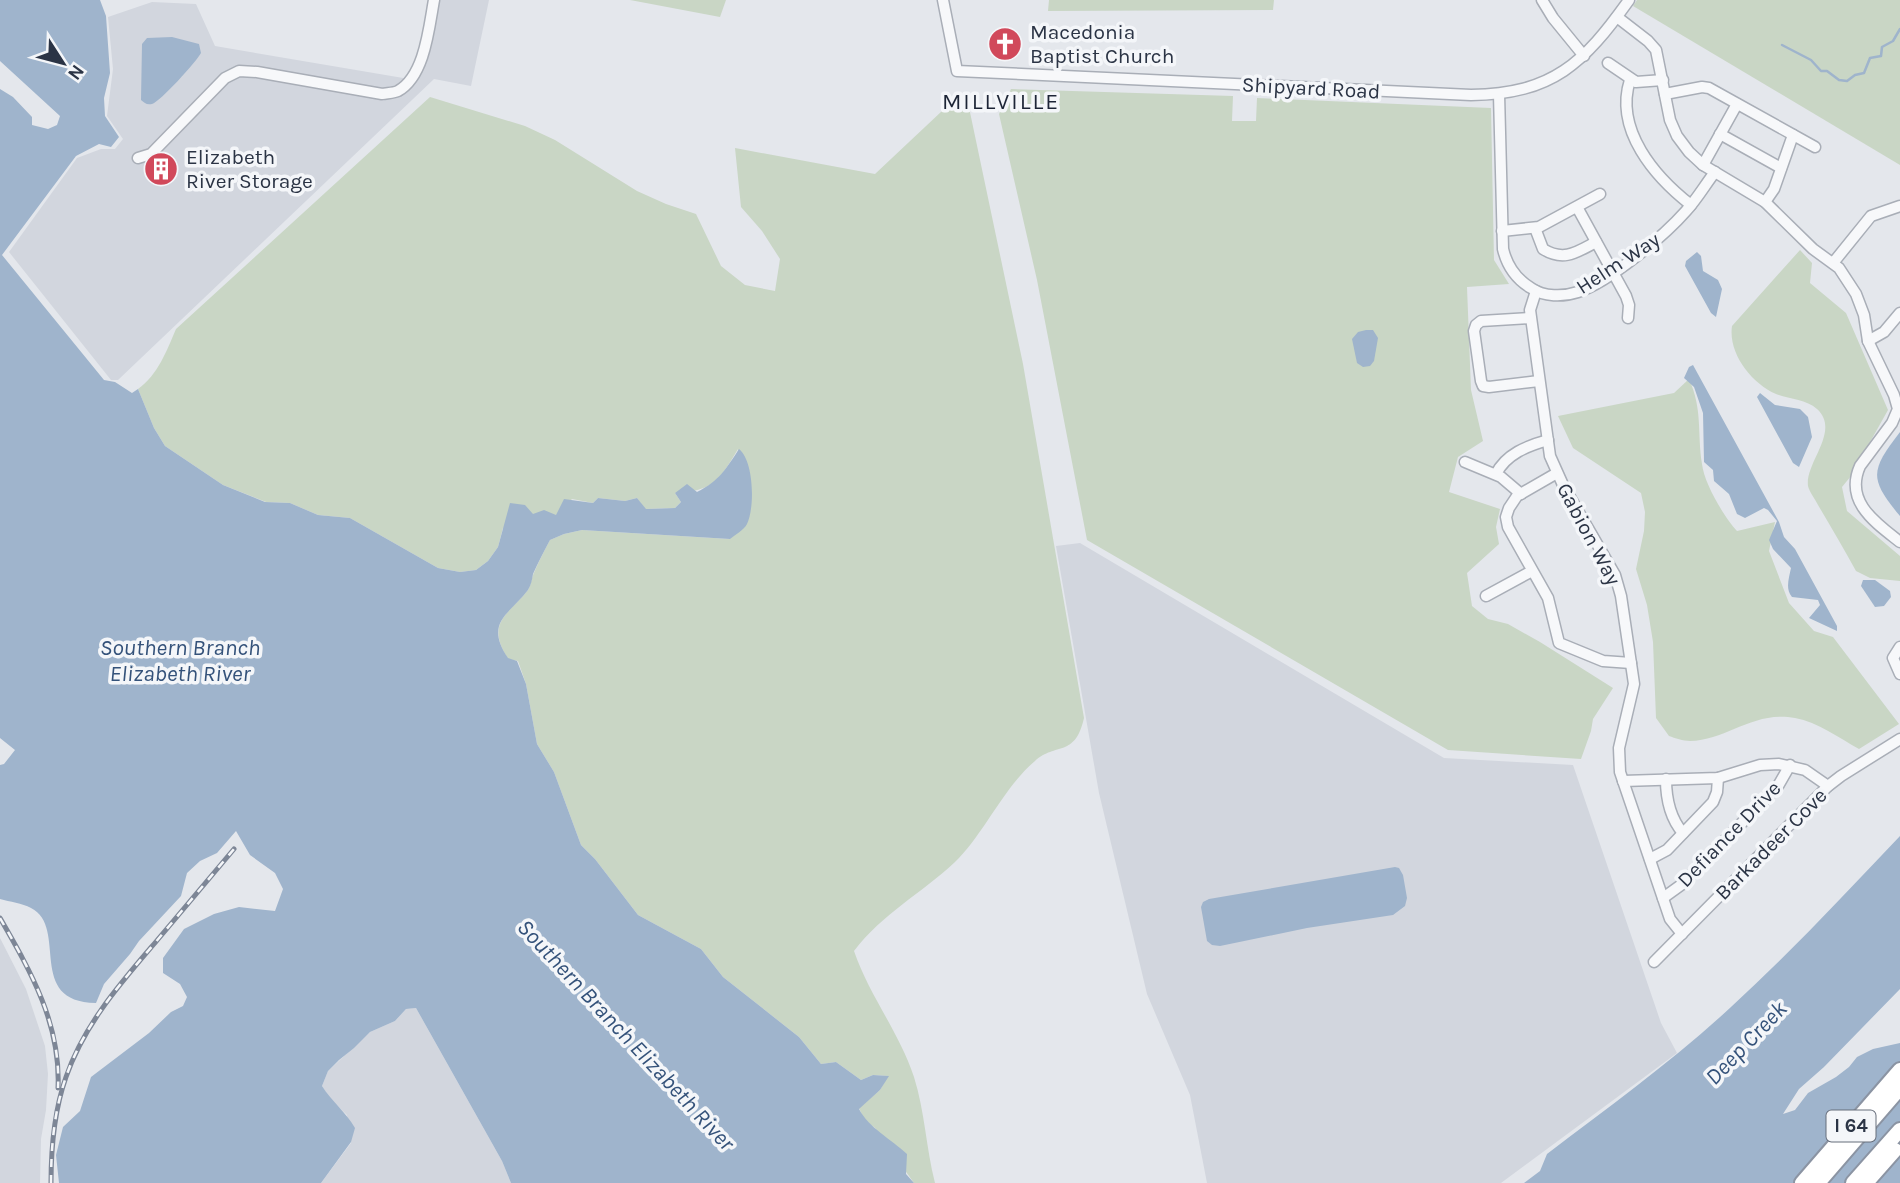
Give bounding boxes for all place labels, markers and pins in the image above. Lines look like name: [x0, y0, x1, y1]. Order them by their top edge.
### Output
place label: Macedonia Baptist Church: [1030, 20, 1174, 68]
church icon: Macedonia Baptist Church: [986, 25, 1024, 63]
place label: Elizabeth River Storage: [186, 145, 313, 193]
building icon: Elizabeth River Storage: [142, 150, 180, 188]

